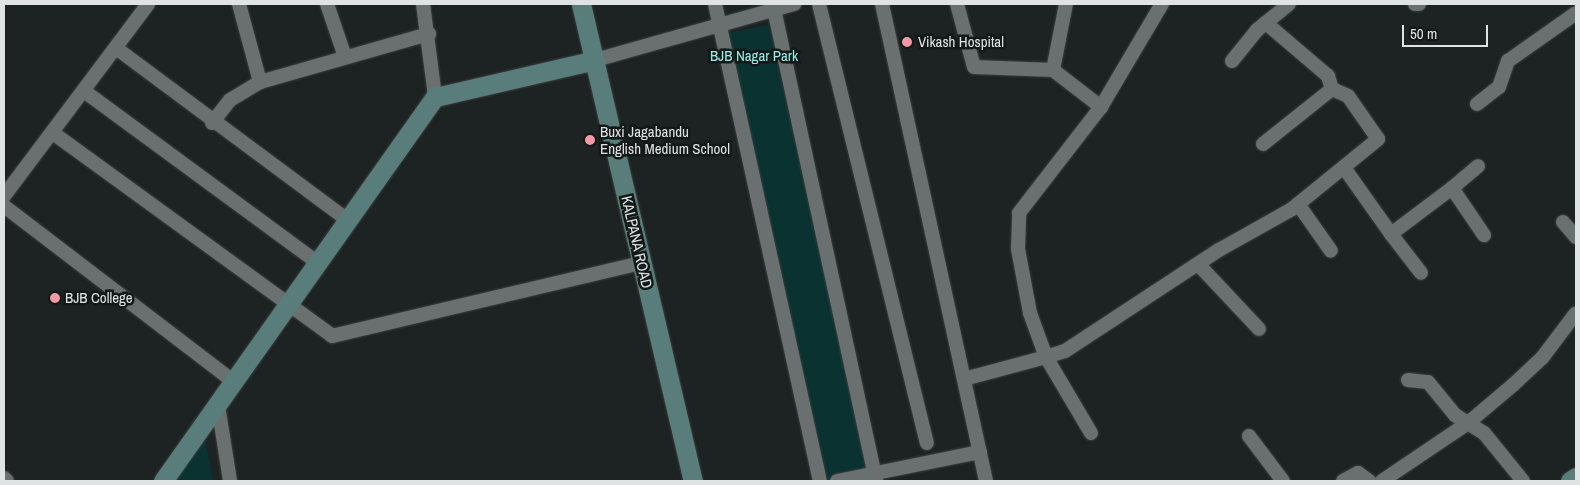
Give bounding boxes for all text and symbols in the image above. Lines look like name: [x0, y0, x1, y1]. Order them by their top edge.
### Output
scale bar: [1405, 15, 1491, 47]
text: 50 m: [1410, 23, 1437, 44]
place label: Vikash Hospital: [918, 33, 1004, 51]
marker: Vikash Hospital: [900, 35, 914, 49]
park label: BJB Nagar Park: [710, 47, 798, 65]
place label: Buxi Jagabandu English Medium School: [600, 122, 730, 157]
marker: Buxi Jagabandu English Medium School: [584, 134, 596, 146]
street label: KALPANA ROAD: [618, 194, 656, 290]
place label: BJB College: [65, 289, 133, 307]
marker: BJB College: [49, 292, 61, 304]

